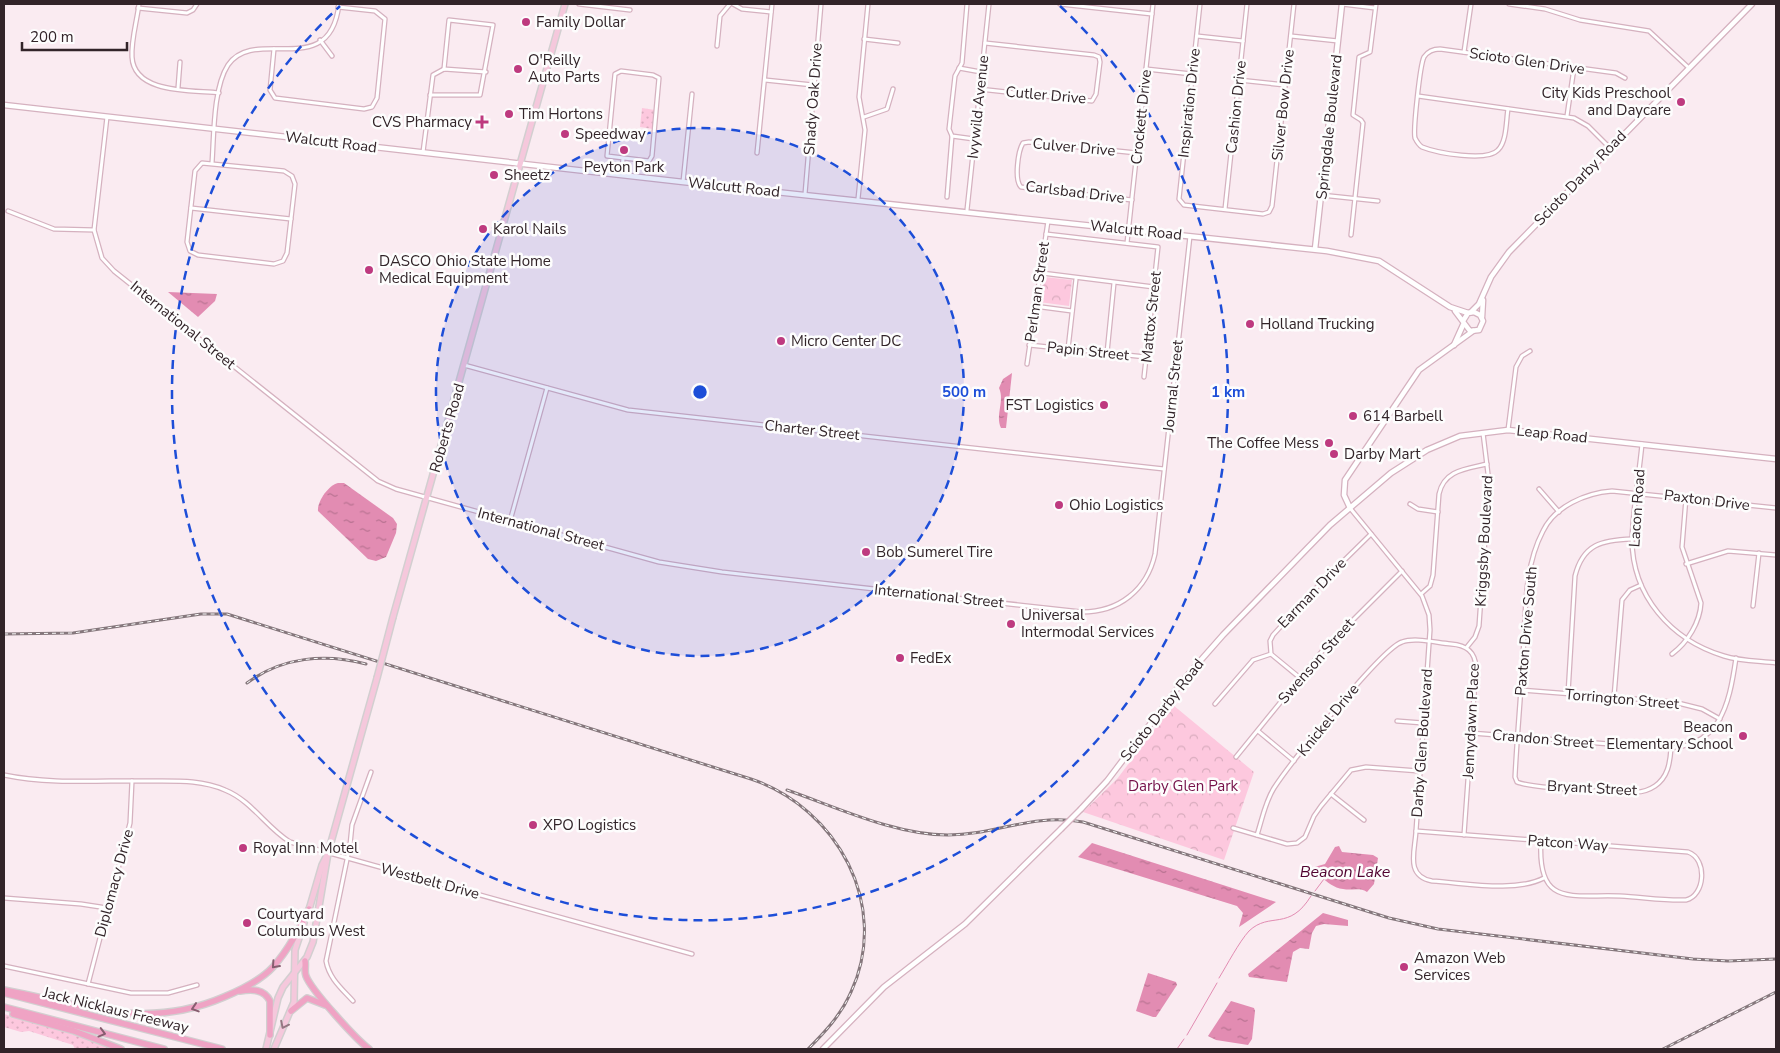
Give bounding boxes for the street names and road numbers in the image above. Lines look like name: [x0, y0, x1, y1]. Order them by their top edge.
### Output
street label: Shady Oak Drive: [799, 42, 827, 156]
street label: Scioto Glen Drive: [1468, 43, 1586, 79]
street label: Inspiration Drive: [1173, 47, 1205, 159]
street label: Silver Bow Drive: [1267, 48, 1299, 162]
street label: Springdale Boulevard: [1311, 53, 1347, 201]
street label: Ivywild Avenue: [963, 54, 993, 160]
street label: Cashion Drive: [1221, 60, 1251, 154]
street label: Crockett Drive: [1126, 68, 1156, 166]
street label: Cutler Drive: [1005, 82, 1087, 108]
street label: Walcutt Road: [284, 126, 378, 158]
street label: Scioto Darby Road: [1529, 126, 1631, 230]
street label: Culver Drive: [1032, 133, 1116, 161]
street label: Walcutt Road: [687, 172, 781, 202]
street label: Carlsbad Drive: [1024, 176, 1126, 208]
street label: Walcutt Road: [1089, 215, 1183, 245]
street label: Perlman Street: [1020, 240, 1054, 343]
street label: Mattox Street: [1136, 270, 1166, 364]
street label: International Street: [126, 276, 240, 374]
street label: Papin Street: [1046, 337, 1131, 365]
street label: Journal Street: [1158, 338, 1188, 434]
street label: Roberts Road: [425, 381, 469, 475]
street label: Charter Street: [763, 415, 861, 445]
street label: Leap Road: [1515, 420, 1589, 448]
street label: Lacon Road: [1624, 468, 1650, 548]
street label: Kriggsby Boulevard: [1471, 475, 1497, 607]
street label: Paxton Drive: [1663, 485, 1751, 515]
street label: International Street: [476, 503, 607, 556]
street label: Earman Drive: [1273, 553, 1351, 633]
street label: Paxton Drive South: [1510, 565, 1542, 697]
street label: International Street: [873, 579, 1005, 613]
street label: Swenson Street: [1273, 614, 1359, 708]
street label: Scioto Darby Road: [1116, 655, 1208, 765]
street label: Jennydawn Place: [1458, 663, 1484, 780]
street label: Darby Glen Boulevard: [1407, 668, 1437, 818]
street label: Knickel Drive: [1293, 680, 1363, 760]
street label: Torrington Street: [1564, 684, 1681, 714]
street label: Crandon Street: [1491, 725, 1596, 753]
street label: Bryant Street: [1547, 776, 1638, 800]
street label: Diplomacy Drive: [90, 827, 138, 939]
street label: Patcon Way: [1527, 830, 1609, 856]
street label: Westbelt Drive: [378, 858, 482, 904]
street label: Jack Nicklaus Freeway: [40, 982, 191, 1038]

